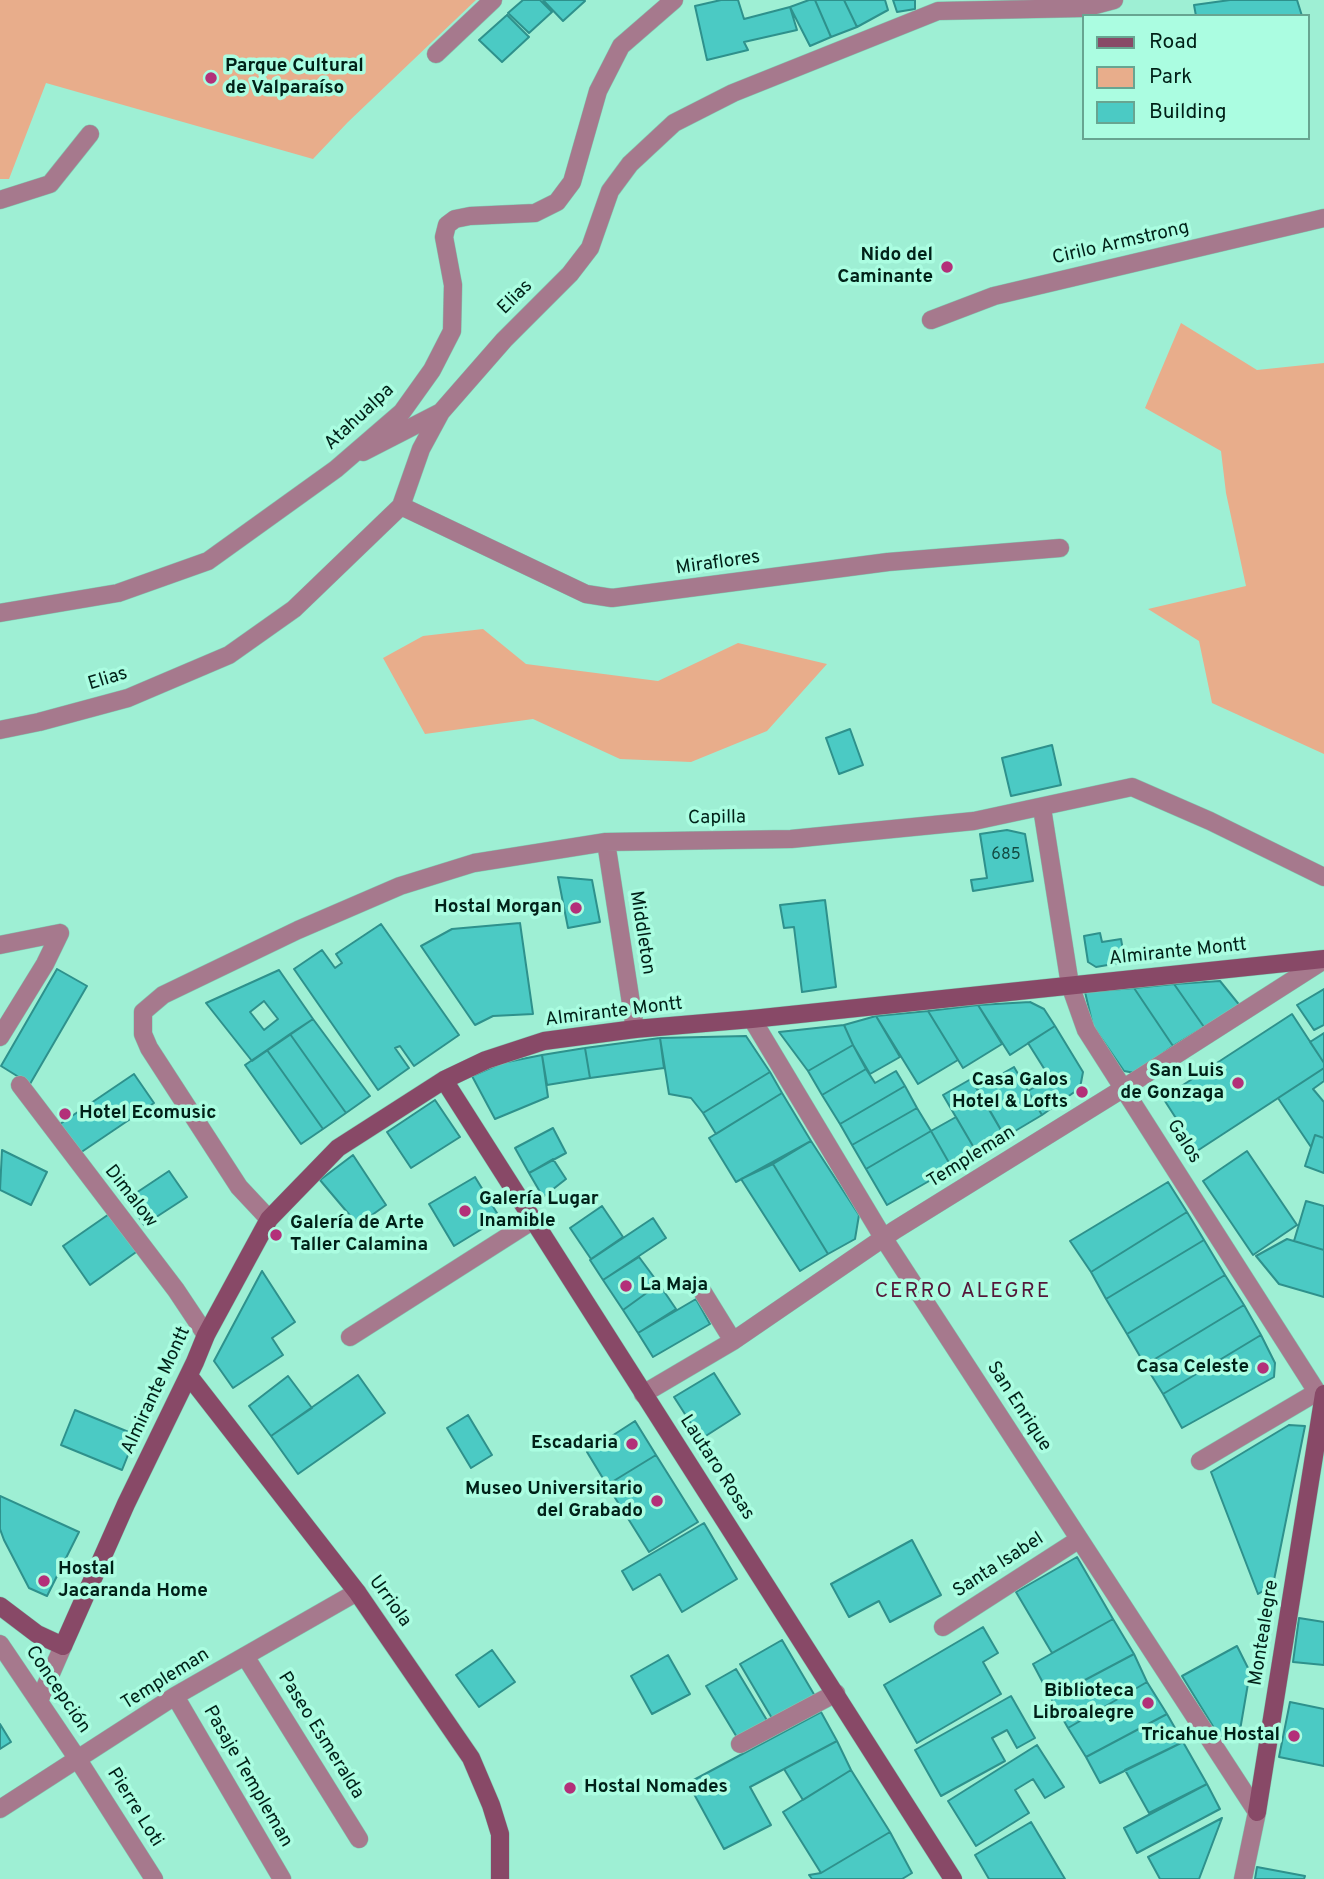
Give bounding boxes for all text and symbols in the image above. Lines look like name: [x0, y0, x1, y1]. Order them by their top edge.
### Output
legend: [1082, 14, 1310, 140]
text: Road: [1149, 29, 1198, 56]
place label: Parque Cultural de Valparaíso: [225, 56, 364, 100]
text: Park: [1149, 64, 1192, 91]
marker: Parque Cultural de Valparaíso: [203, 70, 219, 86]
text: Building: [1149, 99, 1227, 126]
street label: Cirilo Armstrong: [1050, 217, 1192, 271]
place label: Nido del Caminante: [837, 245, 933, 289]
marker: Nido del Caminante: [939, 259, 955, 275]
street label: Elias: [494, 276, 538, 320]
street label: Atahualpa: [320, 380, 400, 456]
street label: Miraflores: [674, 547, 762, 581]
street label: Elias: [85, 663, 131, 697]
street label: Capilla: [688, 807, 746, 831]
house number: 685: [991, 846, 1021, 866]
street label: Middleton: [623, 889, 659, 977]
place label: Hostal Morgan: [434, 897, 562, 919]
marker: Hostal Morgan: [568, 900, 584, 916]
street label: Almirante Montt: [1108, 934, 1248, 972]
street label: Almirante Montt: [544, 993, 684, 1033]
place label: San Luis de Gonzaga: [1120, 1061, 1224, 1105]
place label: Casa Galos Hotel & Lofts: [952, 1070, 1068, 1114]
marker: San Luis de Gonzaga: [1230, 1075, 1246, 1091]
marker: Casa Galos Hotel & Lofts: [1074, 1084, 1090, 1100]
place label: Hotel Ecomusic: [79, 1103, 216, 1125]
marker: Hotel Ecomusic: [57, 1106, 73, 1122]
street label: Galos: [1161, 1116, 1205, 1168]
street label: Templeman: [924, 1122, 1020, 1194]
street label: Dimalow: [99, 1161, 161, 1233]
place label: Galería Lugar Inamible: [479, 1189, 599, 1233]
marker: Galería Lugar Inamible: [457, 1203, 473, 1219]
place label: Galería de Arte Taller Calamina: [290, 1213, 428, 1257]
marker: Galería de Arte Taller Calamina: [268, 1227, 284, 1243]
place label: La Maja: [640, 1275, 708, 1297]
marker: La Maja: [618, 1278, 634, 1294]
district label: CERRO ALEGRE: [876, 1280, 1050, 1306]
street label: Almirante Montt: [117, 1323, 197, 1459]
place label: Casa Celeste: [1136, 1357, 1249, 1379]
street label: San Enrique: [980, 1358, 1056, 1456]
marker: Casa Celeste: [1255, 1360, 1271, 1376]
street label: Lautaro Rosas: [674, 1411, 758, 1525]
place label: Escadaria: [531, 1433, 618, 1455]
marker: Escadaria: [624, 1436, 640, 1452]
place label: Museo Universitario del Grabado: [465, 1479, 643, 1523]
marker: Museo Universitario del Grabado: [649, 1493, 665, 1509]
street label: Santa Isabel: [949, 1528, 1049, 1604]
place label: Hostal Jacaranda Home: [58, 1559, 208, 1603]
street label: Urriola: [363, 1572, 415, 1632]
marker: Hostal Jacaranda Home: [36, 1573, 52, 1589]
street label: Montealegre: [1245, 1578, 1285, 1688]
street label: Concepción: [19, 1642, 95, 1738]
street label: Templeman: [118, 1644, 214, 1716]
street label: Paseo Esmeralda: [272, 1668, 368, 1804]
place label: Biblioteca Libroalegre: [1033, 1681, 1134, 1725]
marker: Biblioteca Libroalegre: [1140, 1695, 1156, 1711]
street label: Pasaje Templeman: [197, 1702, 297, 1852]
place label: Tricahue Hostal: [1141, 1725, 1280, 1747]
marker: Tricahue Hostal: [1286, 1728, 1302, 1744]
street label: Pierre Loti: [101, 1764, 167, 1852]
place label: Hostal Nomades: [584, 1777, 728, 1799]
marker: Hostal Nomades: [562, 1780, 578, 1796]

